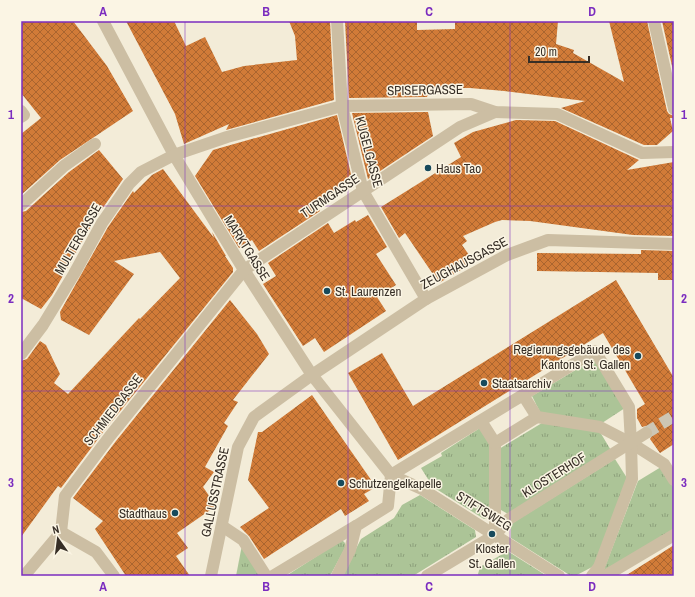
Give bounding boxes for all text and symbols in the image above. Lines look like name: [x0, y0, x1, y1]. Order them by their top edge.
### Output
text: A: [99, 3, 107, 20]
text: B: [262, 3, 270, 20]
text: C: [425, 3, 433, 20]
text: D: [588, 3, 596, 20]
scale bar: [529, 38, 589, 64]
text: 20 m: [535, 44, 557, 60]
street label: SPISERGASSE: [387, 81, 463, 99]
text: 1: [8, 106, 14, 123]
text: 1: [681, 106, 687, 123]
street label: KUGELGASSE: [351, 115, 387, 189]
place label: Haus Tao: [436, 160, 481, 177]
marker: Haus Tao: [423, 163, 433, 173]
street label: TURMGASSE: [297, 170, 363, 222]
street label: MULTERGASSE: [51, 200, 105, 278]
street label: MARKTGASSE: [220, 212, 274, 284]
street label: ZEUGHAUSGASSE: [418, 233, 510, 293]
place label: St. Laurenzen: [335, 283, 401, 300]
marker: St. Laurenzen: [322, 286, 332, 296]
text: 2: [8, 290, 14, 307]
text: 2: [681, 290, 687, 307]
place label: Regierungsgebäude des Kantons St. Gallen: [513, 341, 630, 373]
marker: Regierungsgebäude des Kantons St. Gallen: [633, 351, 643, 361]
street label: SCHMIEDGASSE: [80, 371, 146, 449]
place label: Staatsarchiv: [492, 375, 552, 392]
marker: Staatsarchiv: [479, 378, 489, 388]
street label: GALLUSSTRASSE: [197, 445, 233, 539]
street label: KLOSTERHOF: [519, 448, 590, 501]
text: 3: [8, 474, 14, 491]
text: 3: [681, 474, 687, 491]
place label: Schutzengelkapelle: [349, 475, 442, 492]
marker: Schutzengelkapelle: [336, 478, 346, 488]
street label: STIFTSWEG: [453, 487, 515, 535]
place label: Stadthaus: [119, 505, 167, 522]
marker: Stadthaus: [170, 508, 180, 518]
north arrow: [38, 519, 78, 559]
text: N: [51, 522, 60, 537]
marker: Kloster St. Gallen: [487, 529, 497, 539]
place label: Kloster St. Gallen: [469, 540, 515, 572]
text: A: [99, 578, 107, 595]
text: B: [262, 578, 270, 595]
text: C: [425, 578, 433, 595]
text: D: [588, 578, 596, 595]

